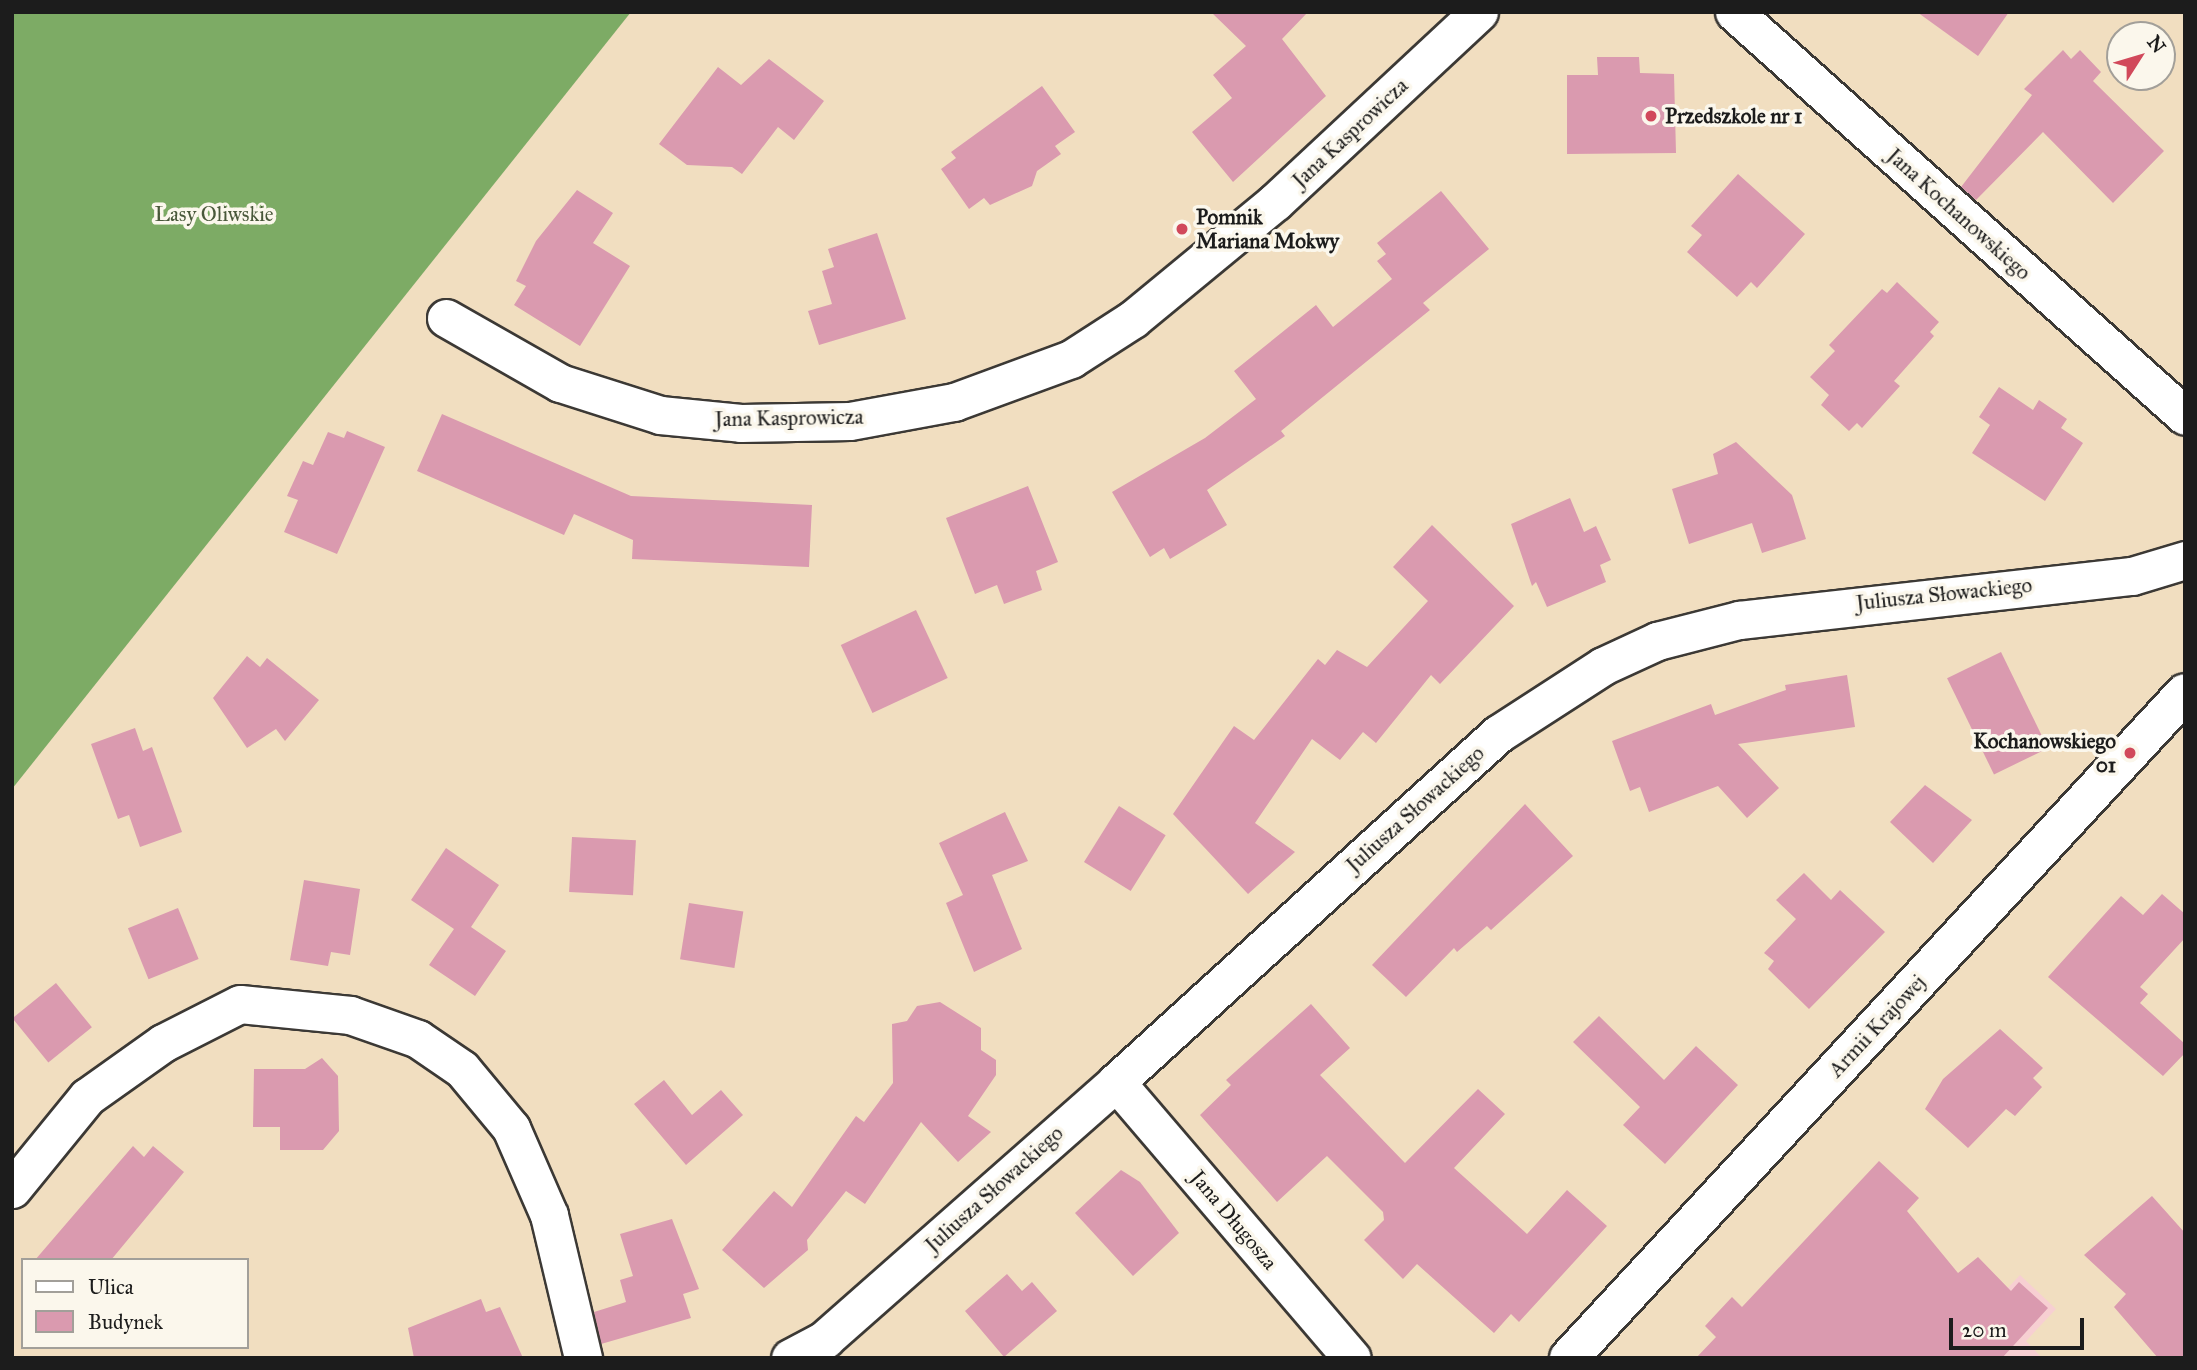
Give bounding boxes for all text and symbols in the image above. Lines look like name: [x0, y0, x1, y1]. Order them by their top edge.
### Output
north arrow: [2106, 21, 2176, 91]
text: N: [2143, 31, 2171, 58]
street label: Jana Kasprowicza: [1287, 73, 1413, 193]
place label: Przedszkole nr 1: [1665, 103, 1802, 129]
marker: Przedszkole nr 1: [1643, 108, 1659, 124]
street label: Jana Kochanowskiego: [1882, 143, 2036, 285]
park label: Lasy Oliwskie: [154, 201, 274, 227]
place label: Pomnik Mariana Mokwy: [1196, 204, 1339, 254]
marker: Pomnik Mariana Mokwy: [1174, 221, 1190, 237]
street label: Jana Kasprowicza: [714, 404, 864, 432]
street label: Juliusza Słowackiego: [1855, 572, 2033, 616]
place label: Kochanowskiego 01: [1973, 728, 2116, 778]
street label: Juliusza Słowackiego: [1341, 740, 1489, 878]
marker: Kochanowskiego 01: [2122, 745, 2138, 761]
street label: Armii Krajowej: [1823, 970, 1931, 1082]
street label: Juliusza Słowackiego: [920, 1120, 1068, 1258]
street label: Jana Długosza: [1185, 1165, 1283, 1275]
legend: [21, 1258, 248, 1349]
text: Ulica: [88, 1274, 134, 1300]
scale bar: [1952, 1304, 2087, 1348]
text: Budynek: [88, 1309, 163, 1335]
text: 20 m: [1962, 1317, 2007, 1343]

